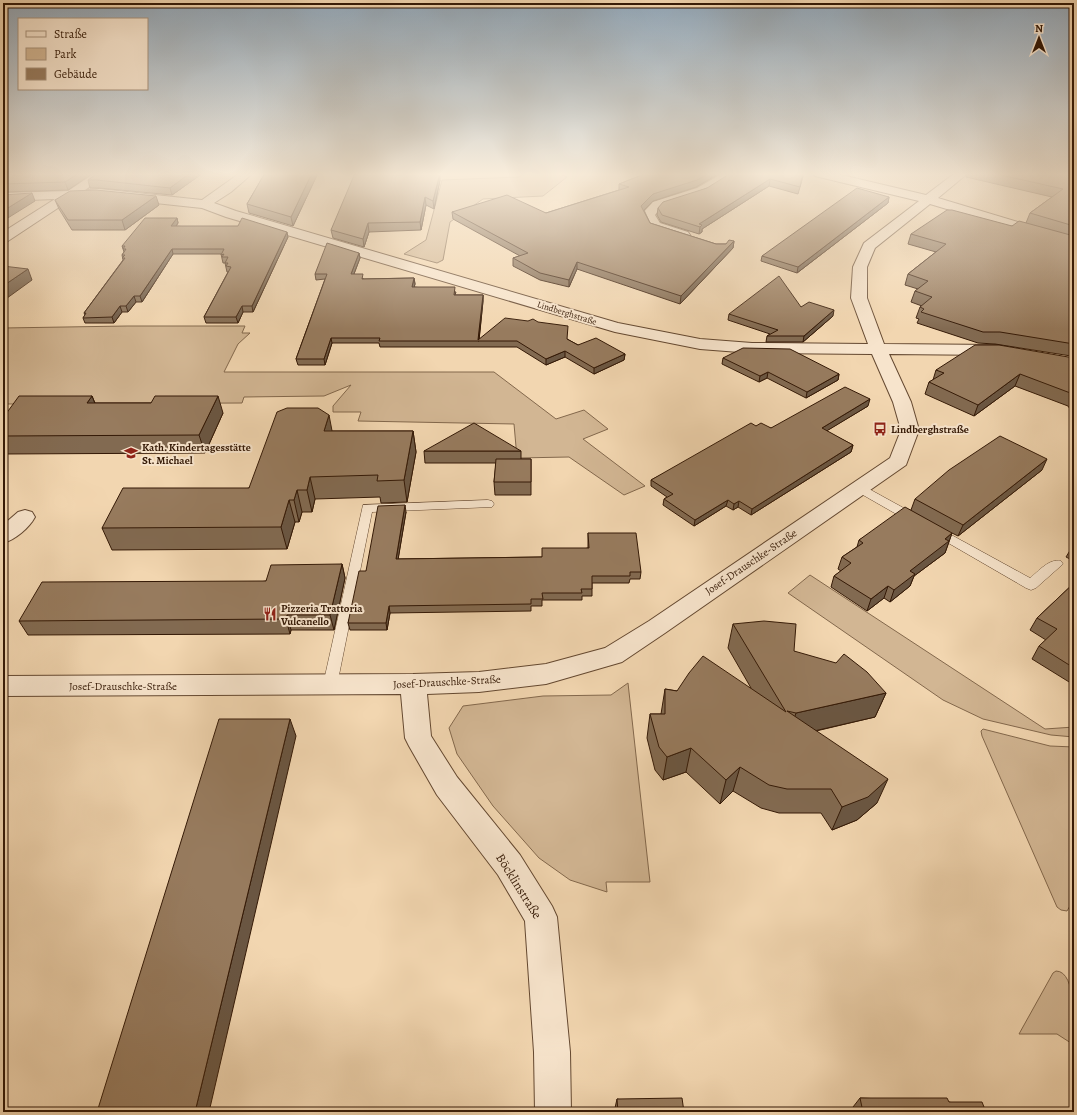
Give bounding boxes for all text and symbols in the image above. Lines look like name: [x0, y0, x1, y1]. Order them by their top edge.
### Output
legend: [18, 18, 148, 90]
north arrow: [1019, 18, 1059, 58]
text: N: [1035, 21, 1043, 36]
text: Straße: [54, 26, 87, 42]
text: Park: [54, 46, 77, 62]
text: Gebäude: [54, 66, 97, 82]
street label: Lindberghstraße: [536, 298, 598, 328]
bus stop icon: Lindberghstraße: [872, 421, 888, 437]
place label: Lindberghstraße: [891, 422, 969, 437]
place label: Kath. Kindertagesstätte St. Michael: [142, 440, 251, 468]
school or university icon: Kath. Kindertagesstätte St. Michael: [123, 445, 139, 461]
street label: Josef-Drauschke-Straße: [702, 526, 800, 598]
place label: Pizzeria Trattoria Vulcanello: [280, 601, 363, 629]
restaurant icon: Pizzeria Trattoria Vulcanello: [262, 606, 278, 622]
street label: Josef-Drauschke-Straße: [393, 672, 501, 692]
street label: Josef-Drauschke-Straße: [69, 679, 177, 694]
street label: Böcklinstraße: [492, 850, 546, 922]

